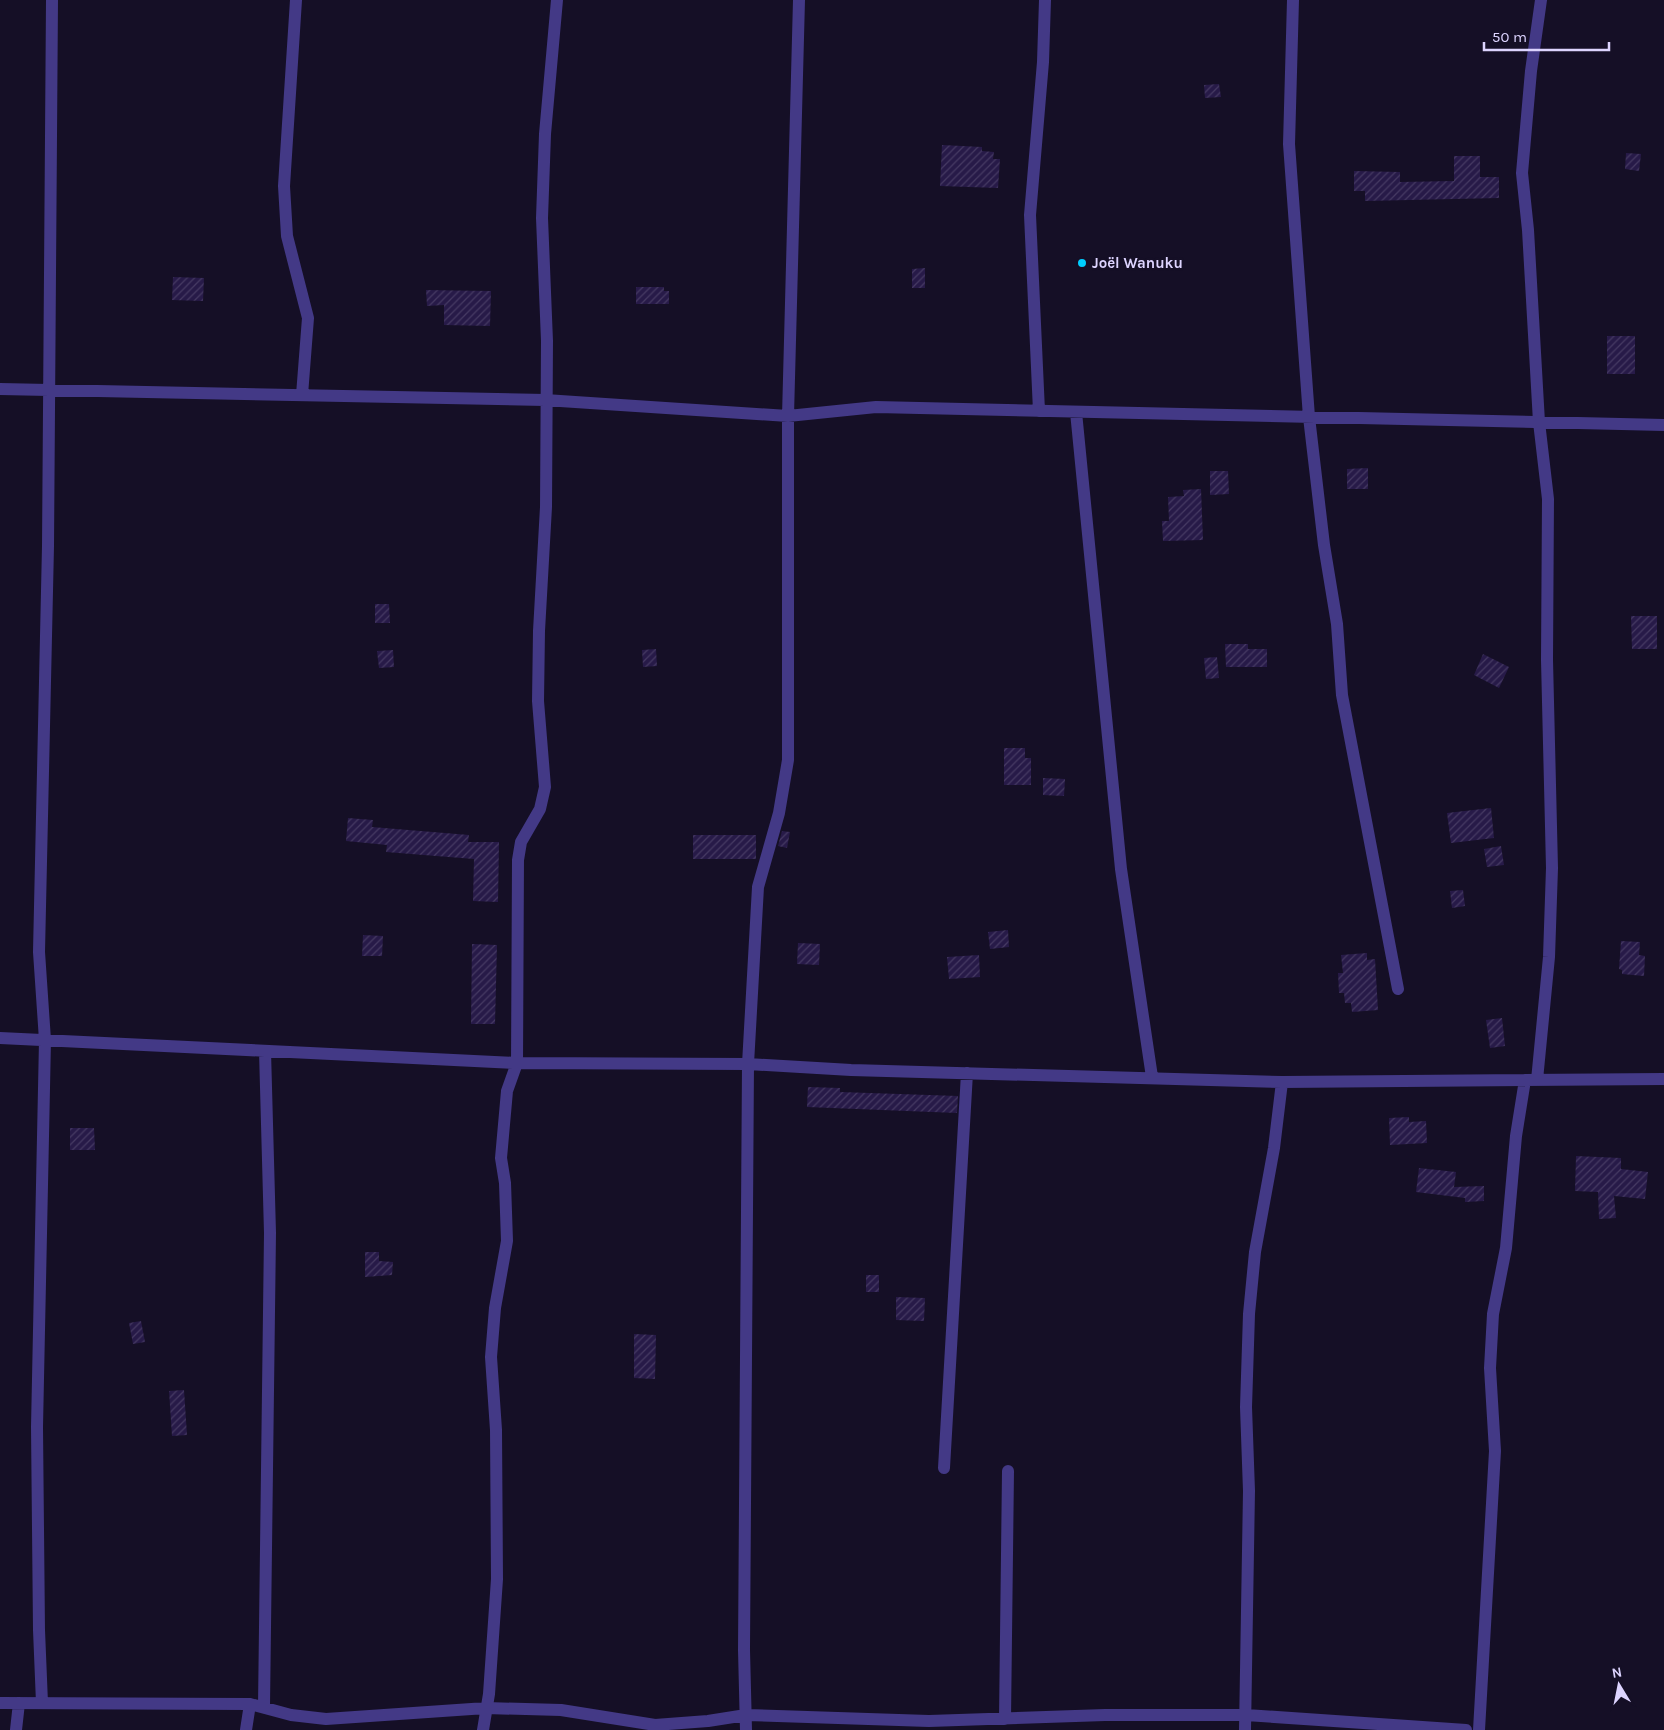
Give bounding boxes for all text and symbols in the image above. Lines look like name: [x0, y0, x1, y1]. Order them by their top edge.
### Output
scale bar: [1484, 20, 1609, 52]
text: 50 m: [1492, 28, 1527, 46]
place label: Joël Wanuku: [1092, 254, 1183, 272]
marker: Joël Wanuku: [1076, 257, 1088, 269]
north arrow: [1594, 1660, 1644, 1710]
text: N: [1610, 1663, 1623, 1682]

